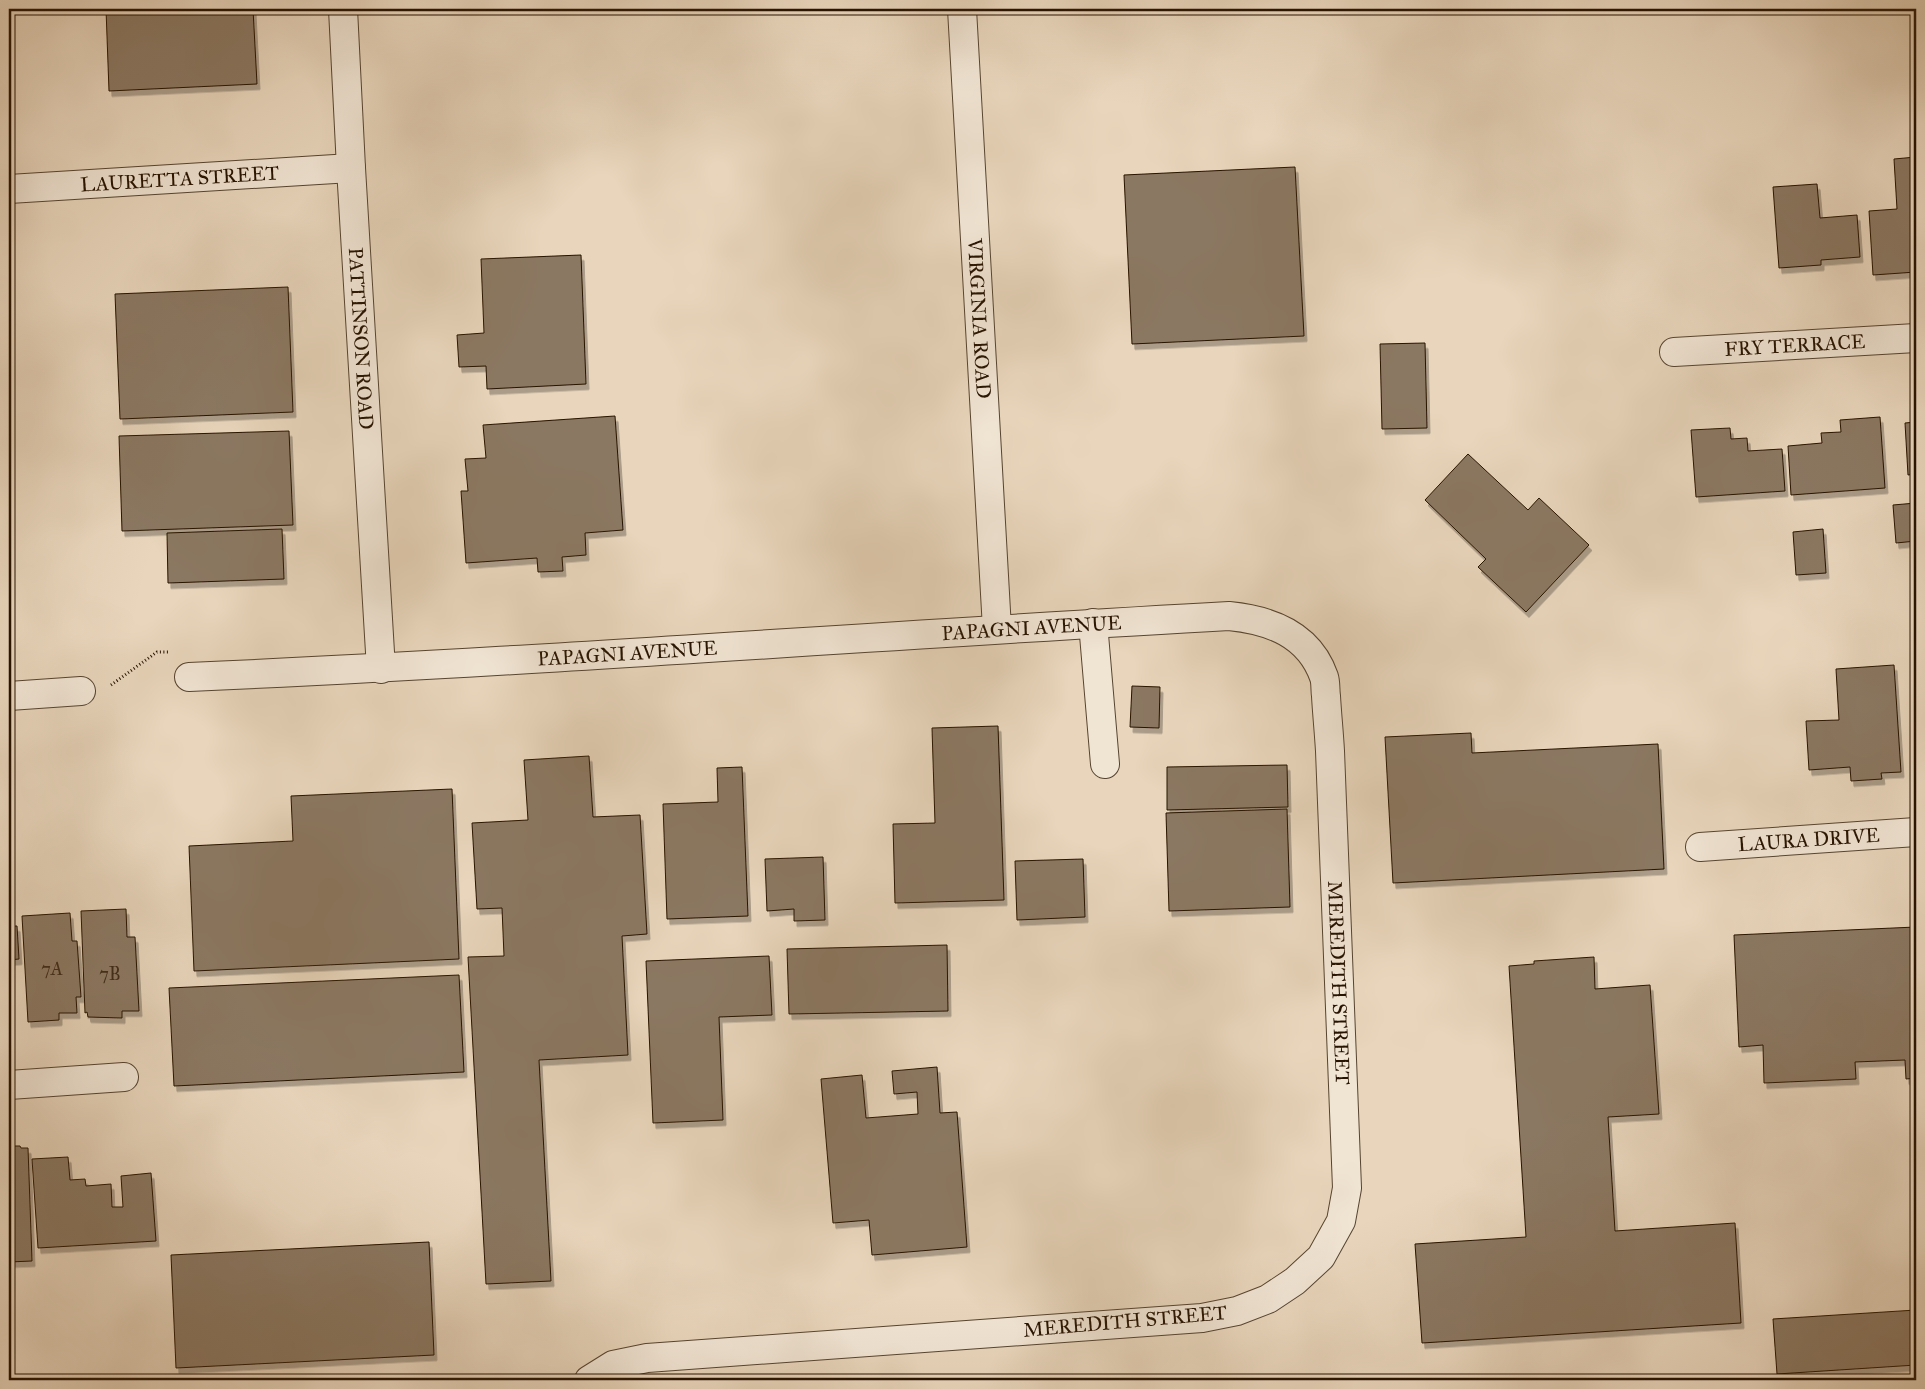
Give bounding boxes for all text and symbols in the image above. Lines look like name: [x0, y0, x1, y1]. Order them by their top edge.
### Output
street label: LAURETTA STREET: [80, 160, 280, 197]
street label: VIRGINIA ROAD: [963, 237, 996, 399]
street label: PATTINSON ROAD: [344, 247, 379, 430]
street label: FRY TERRACE: [1724, 329, 1866, 361]
street label: PAPAGNI AVENUE: [941, 610, 1122, 645]
street label: PAPAGNI AVENUE: [537, 636, 718, 671]
street label: LAURA DRIVE: [1737, 823, 1880, 856]
street label: MEREDITH STREET: [1323, 880, 1355, 1086]
house number: 7A: [41, 958, 63, 980]
house number: 7B: [99, 963, 121, 985]
street label: MEREDITH STREET: [1022, 1300, 1228, 1342]

